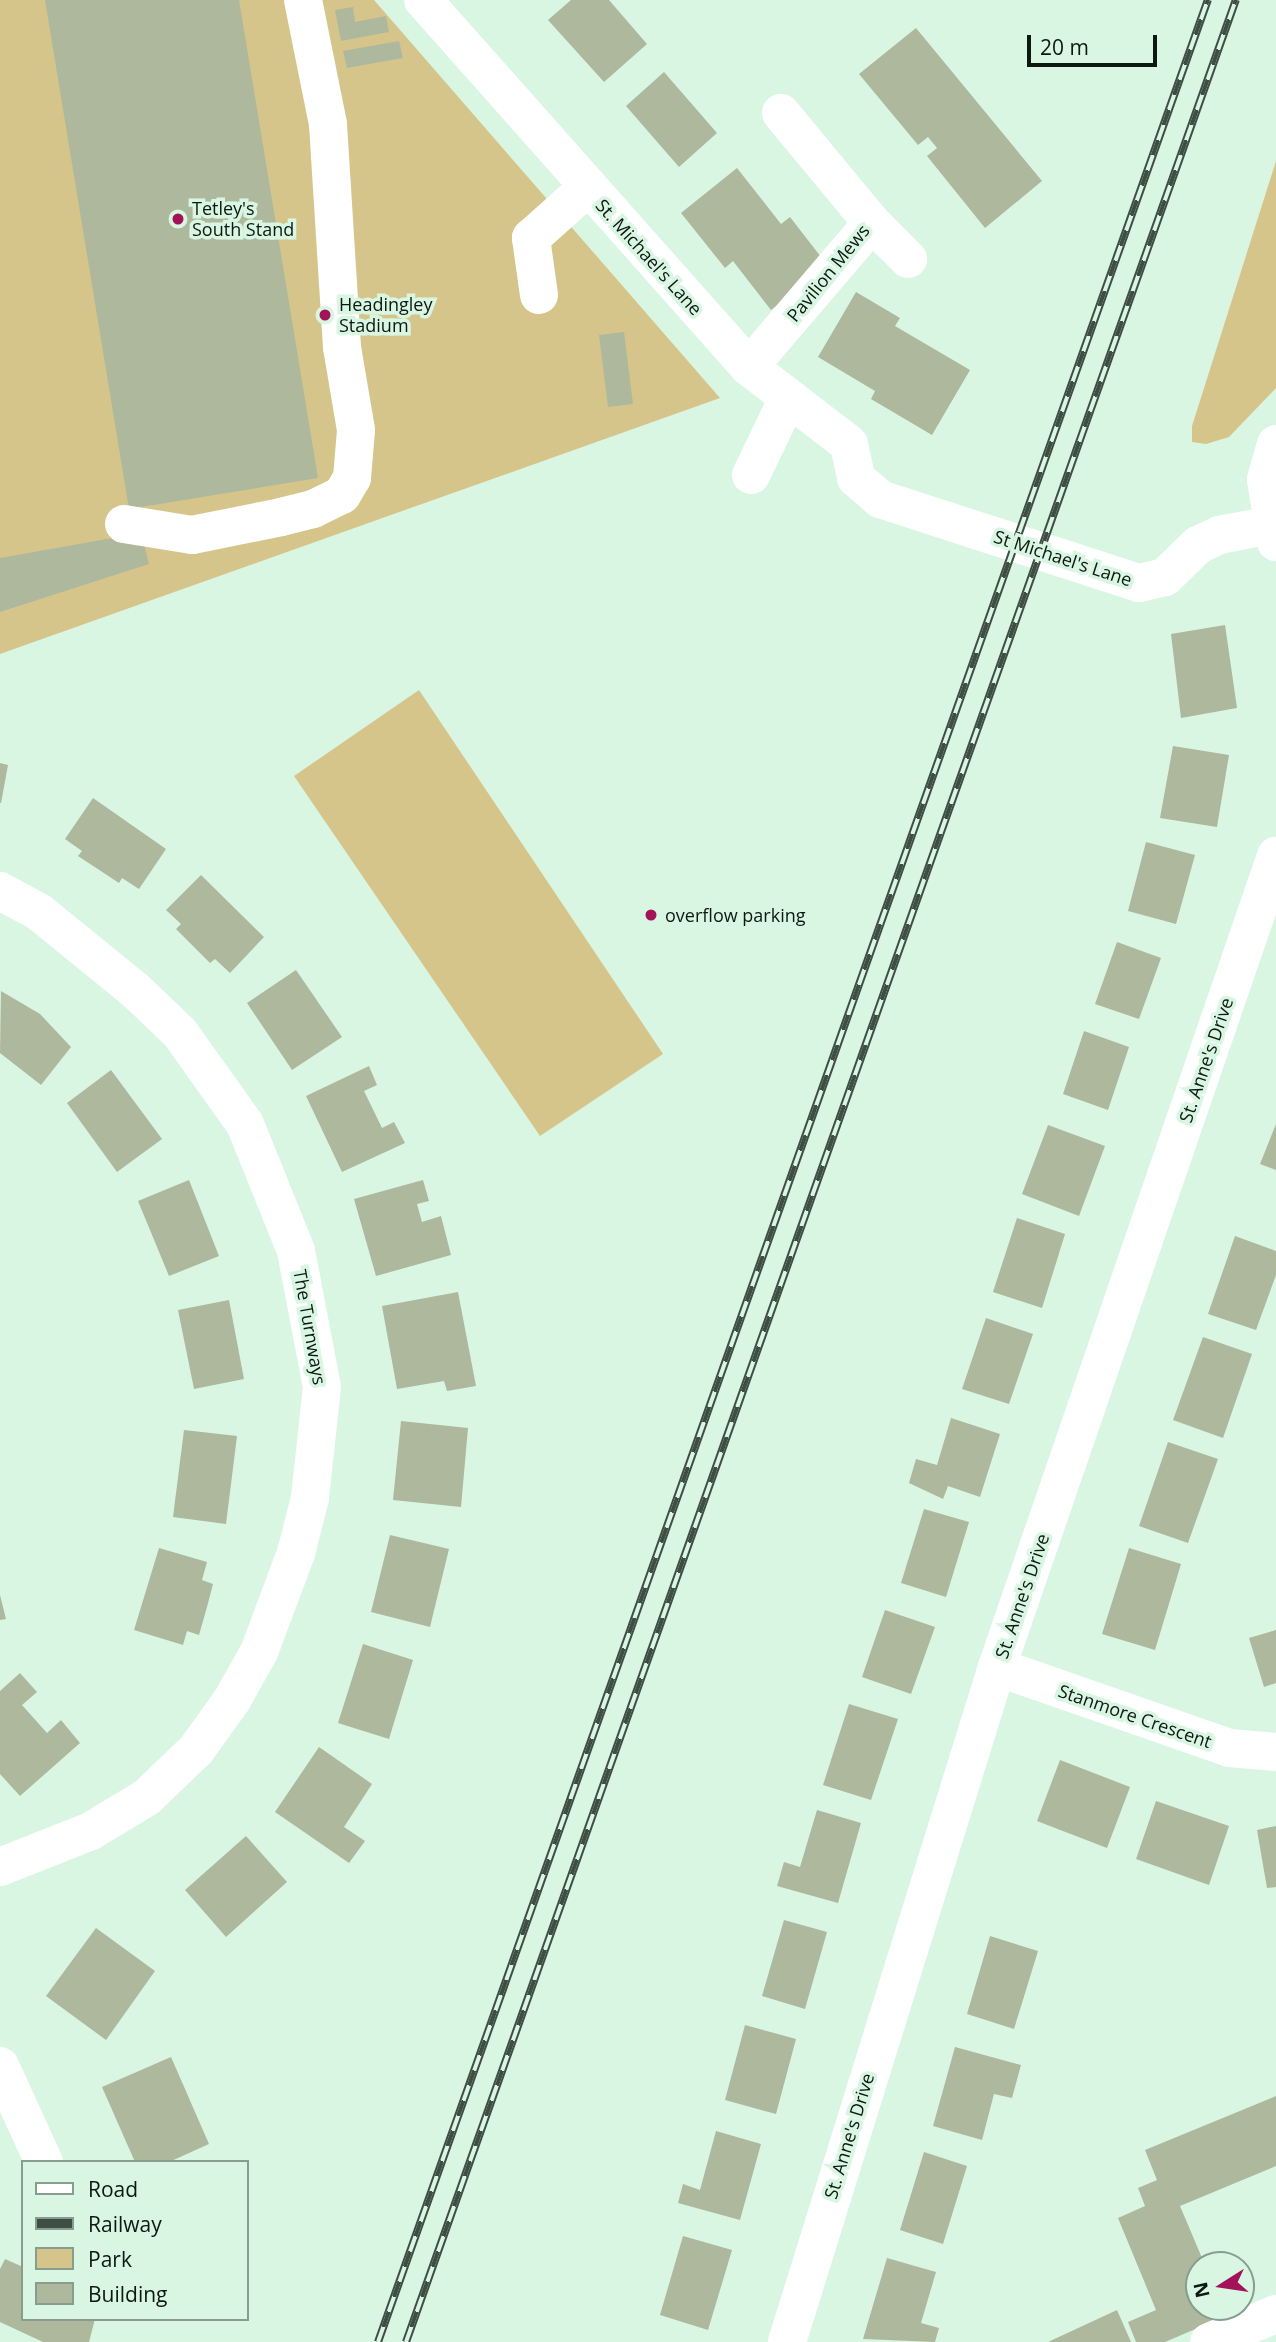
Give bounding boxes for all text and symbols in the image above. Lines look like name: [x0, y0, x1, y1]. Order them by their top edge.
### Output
scale bar: [1031, 21, 1160, 65]
text: 20 m: [1040, 33, 1089, 61]
street label: St. Michael's Lane: [591, 195, 707, 319]
place label: Tetley's South Stand: [192, 198, 294, 241]
marker: Tetley's South Stand: [170, 211, 186, 227]
street label: Pavilion Mews: [782, 220, 874, 326]
place label: Headingley Stadium: [339, 294, 432, 336]
marker: Headingley Stadium: [317, 307, 333, 323]
street label: St Michael's Lane: [991, 526, 1135, 590]
place label: overflow parking: [665, 904, 806, 926]
marker: overflow parking: [643, 907, 659, 923]
street label: St. Anne's Drive: [1175, 995, 1237, 1125]
street label: The Turnways: [289, 1268, 331, 1386]
street label: St. Anne's Drive: [991, 1531, 1053, 1661]
street label: Stanmore Crescent: [1056, 1680, 1214, 1752]
street label: St. Anne's Drive: [820, 2070, 878, 2202]
legend: [21, 2160, 248, 2321]
text: Road: [88, 2175, 138, 2203]
text: Railway: [88, 2210, 162, 2238]
text: Park: [88, 2245, 132, 2273]
north arrow: [1185, 2251, 1255, 2321]
text: Building: [88, 2280, 167, 2308]
text: N: [1187, 2280, 1216, 2300]

